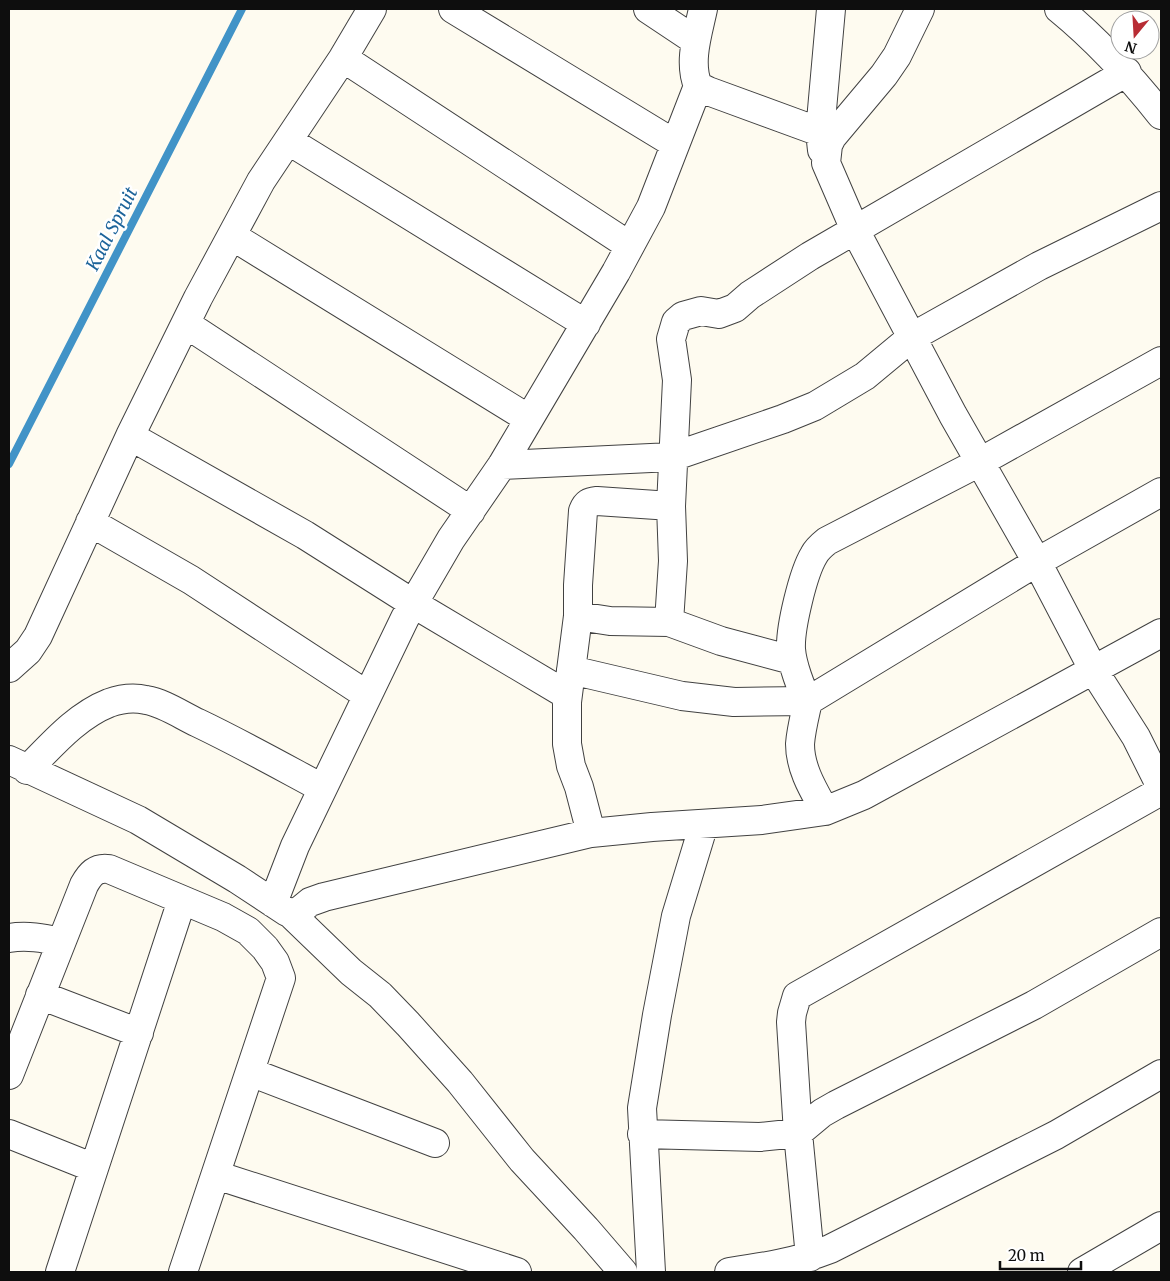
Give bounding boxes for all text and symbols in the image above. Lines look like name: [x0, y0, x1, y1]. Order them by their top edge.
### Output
north arrow: [1110, 10, 1160, 60]
text: N: [1123, 37, 1139, 58]
water label: Kaal Spruit: [80, 183, 143, 275]
scale bar: [1000, 1238, 1081, 1270]
text: 20 m: [1008, 1246, 1045, 1265]

